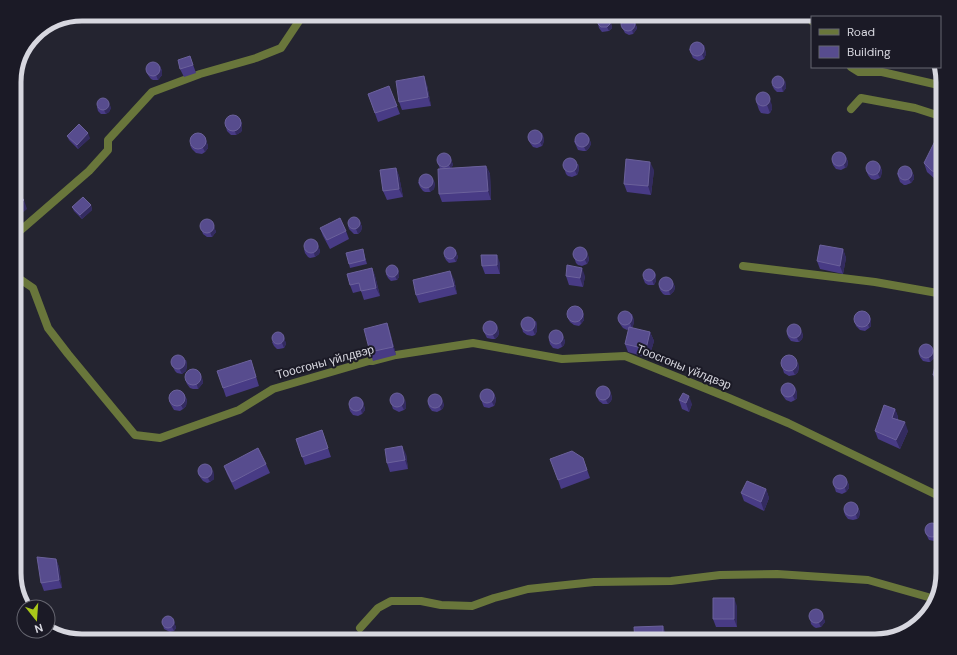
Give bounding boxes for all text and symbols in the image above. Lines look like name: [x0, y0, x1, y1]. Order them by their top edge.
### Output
legend: [811, 16, 941, 68]
text: Road: [847, 24, 875, 40]
text: Building: [847, 44, 891, 60]
street label: Тоосгоны үйлдвэр: [274, 341, 376, 383]
street label: Тоосгоны үйлдвэр: [634, 341, 734, 393]
north arrow: [16, 599, 56, 639]
text: N: [33, 621, 45, 636]

